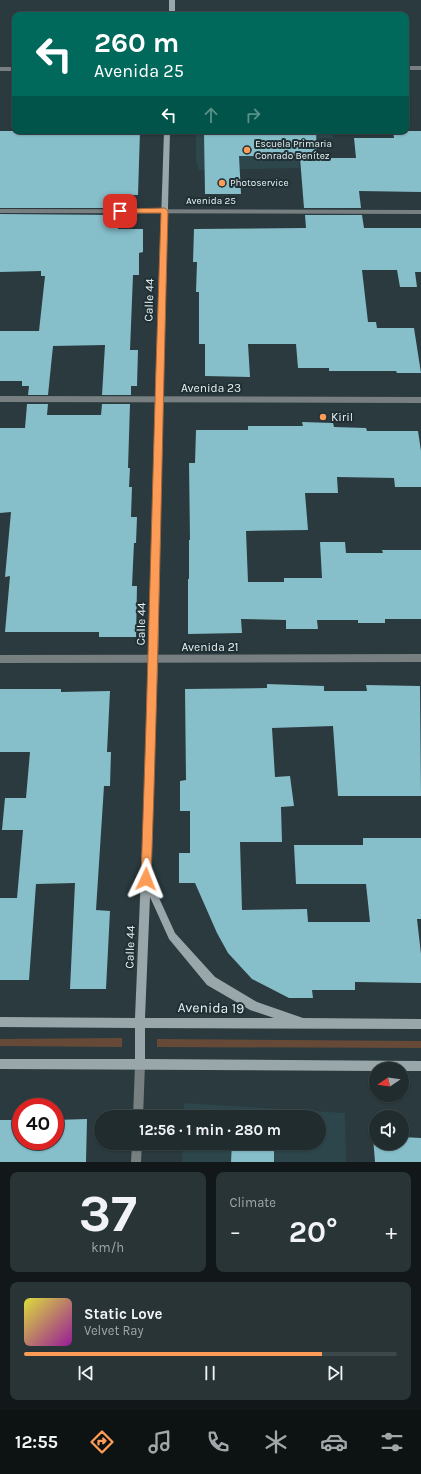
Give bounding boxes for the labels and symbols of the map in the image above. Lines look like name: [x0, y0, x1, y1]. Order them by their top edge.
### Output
place label: Escuela Primaria Conrado Benítez: [255, 138, 332, 162]
marker: Escuela Primaria Conrado Benítez: [242, 145, 252, 155]
place label: Photoservice: [230, 177, 289, 189]
marker: Photoservice: [217, 178, 227, 188]
pin: [103, 194, 137, 228]
street label: Avenida 25: [186, 195, 236, 207]
street label: Calle 44: [141, 278, 157, 322]
street label: Avenida 23: [181, 381, 241, 395]
place label: Kiril: [331, 410, 353, 424]
marker: Kiril: [318, 412, 328, 422]
street label: Calle 44: [134, 602, 148, 646]
street label: Avenida 21: [181, 640, 239, 654]
position arrow: [125, 858, 167, 900]
street label: Calle 44: [122, 925, 138, 969]
street label: Avenida 19: [178, 999, 244, 1017]
north arrow: [369, 1062, 409, 1102]
speed limit sign: 40: [12, 1098, 64, 1150]

